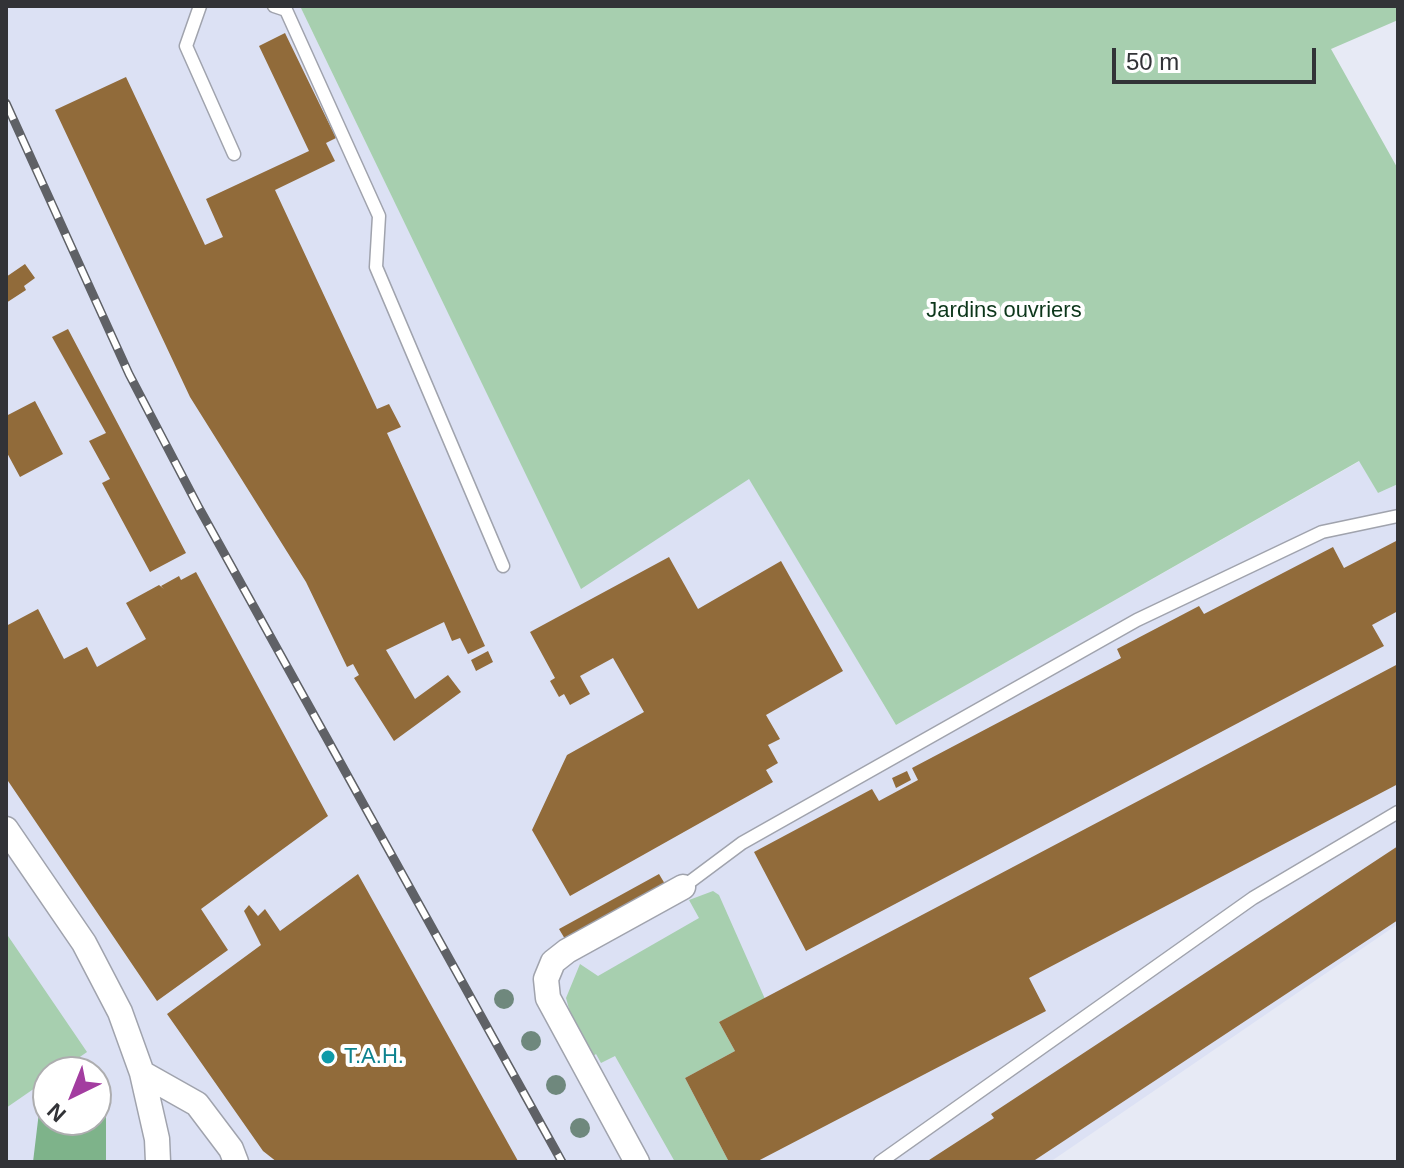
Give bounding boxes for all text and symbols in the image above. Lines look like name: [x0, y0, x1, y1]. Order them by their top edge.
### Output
scale bar: [1116, 32, 1320, 82]
text: 50 m: [1126, 48, 1179, 75]
park label: Jardins ouvriers: [926, 298, 1082, 324]
place label: T.A.H.: [344, 1044, 404, 1070]
marker: T.A.H.: [319, 1048, 337, 1066]
north arrow: [32, 1056, 112, 1136]
text: N: [42, 1098, 71, 1127]

